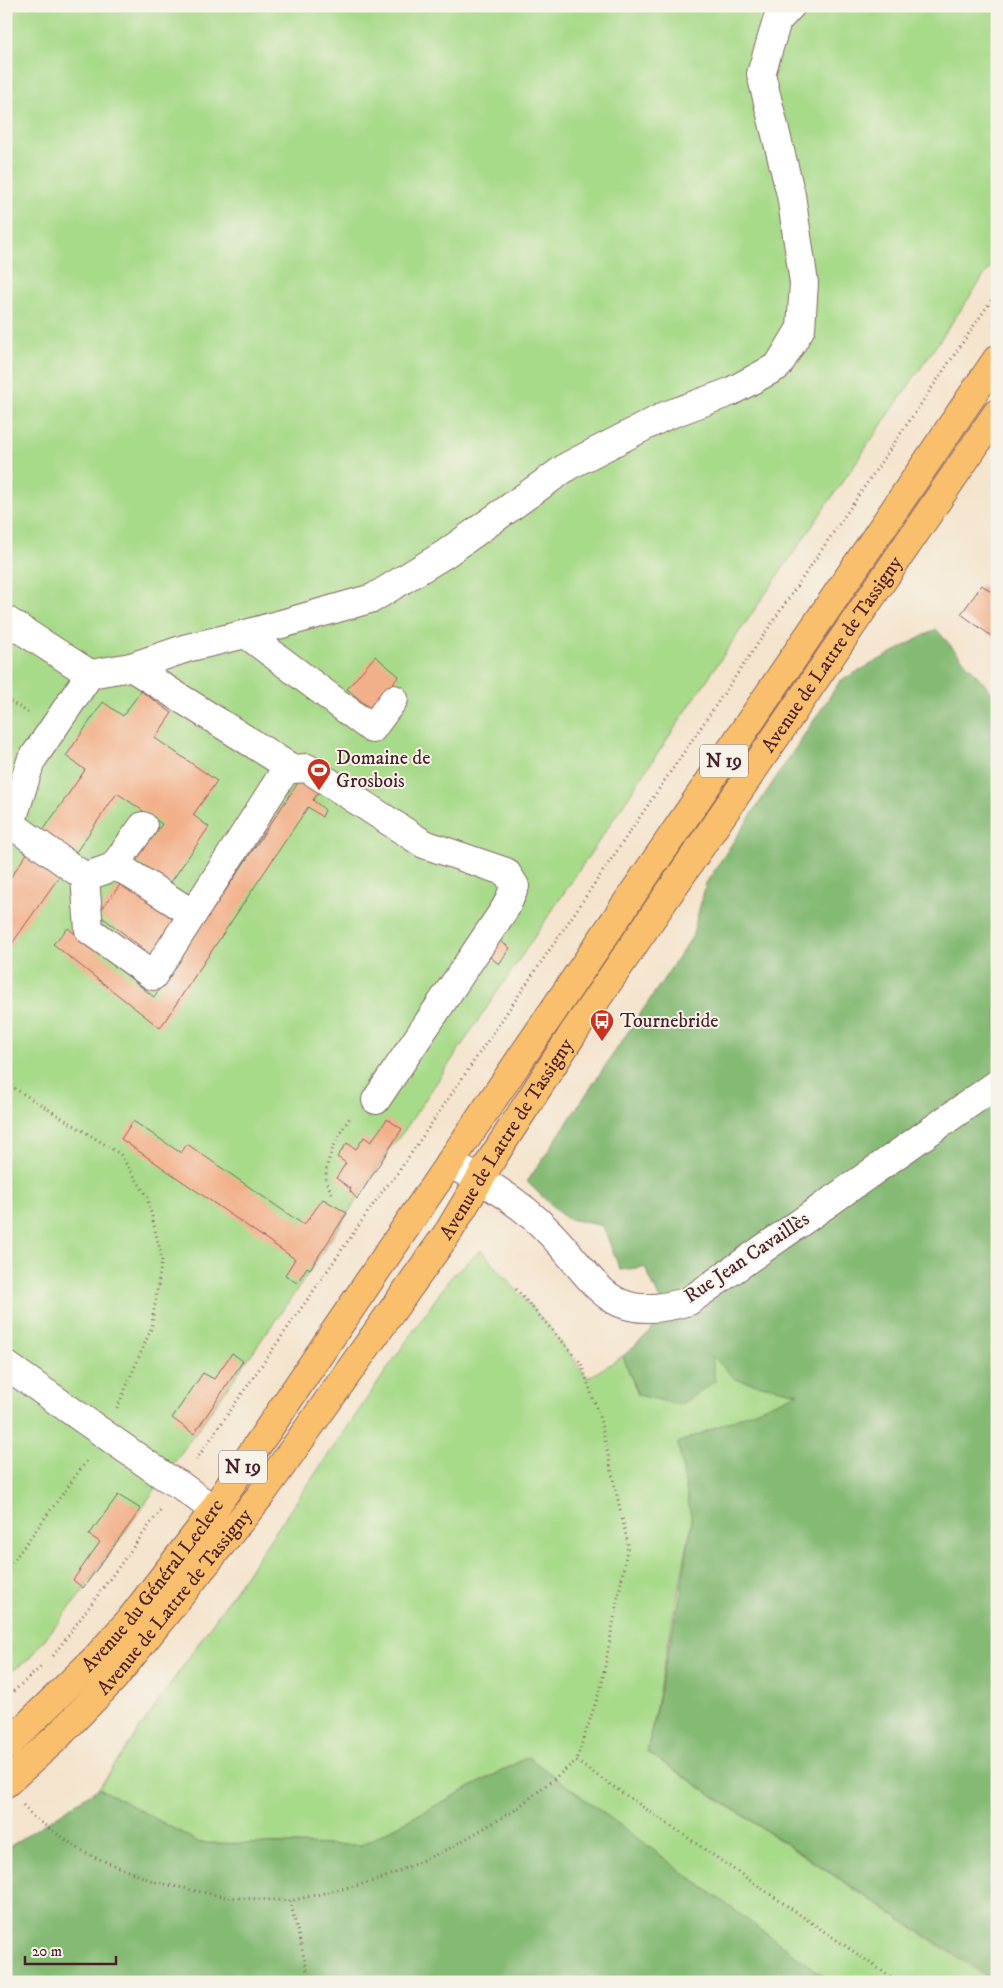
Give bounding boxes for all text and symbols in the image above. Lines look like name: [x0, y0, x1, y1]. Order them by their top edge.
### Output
street label: Avenue de Lattre de Tassigny: [756, 551, 908, 758]
road number: N 19: [700, 744, 748, 778]
place label: Domaine de Grosbois: [336, 746, 431, 794]
sports icon: Domaine de Grosbois: [306, 757, 332, 791]
bus stop icon: Tournebride: [589, 1008, 615, 1042]
place label: Tournebride: [620, 1009, 719, 1034]
street label: Avenue de Lattre de Tassigny: [434, 1033, 579, 1245]
street label: Rue Jean Cavaillès: [680, 1207, 815, 1309]
road number: N 19: [219, 1450, 267, 1484]
street label: Avenue du Général Leclerc: [76, 1494, 230, 1678]
street label: Avenue de Lattre de Tassigny: [92, 1503, 258, 1700]
scale bar: [25, 1933, 116, 1965]
text: 20 m: [32, 1942, 62, 1961]

